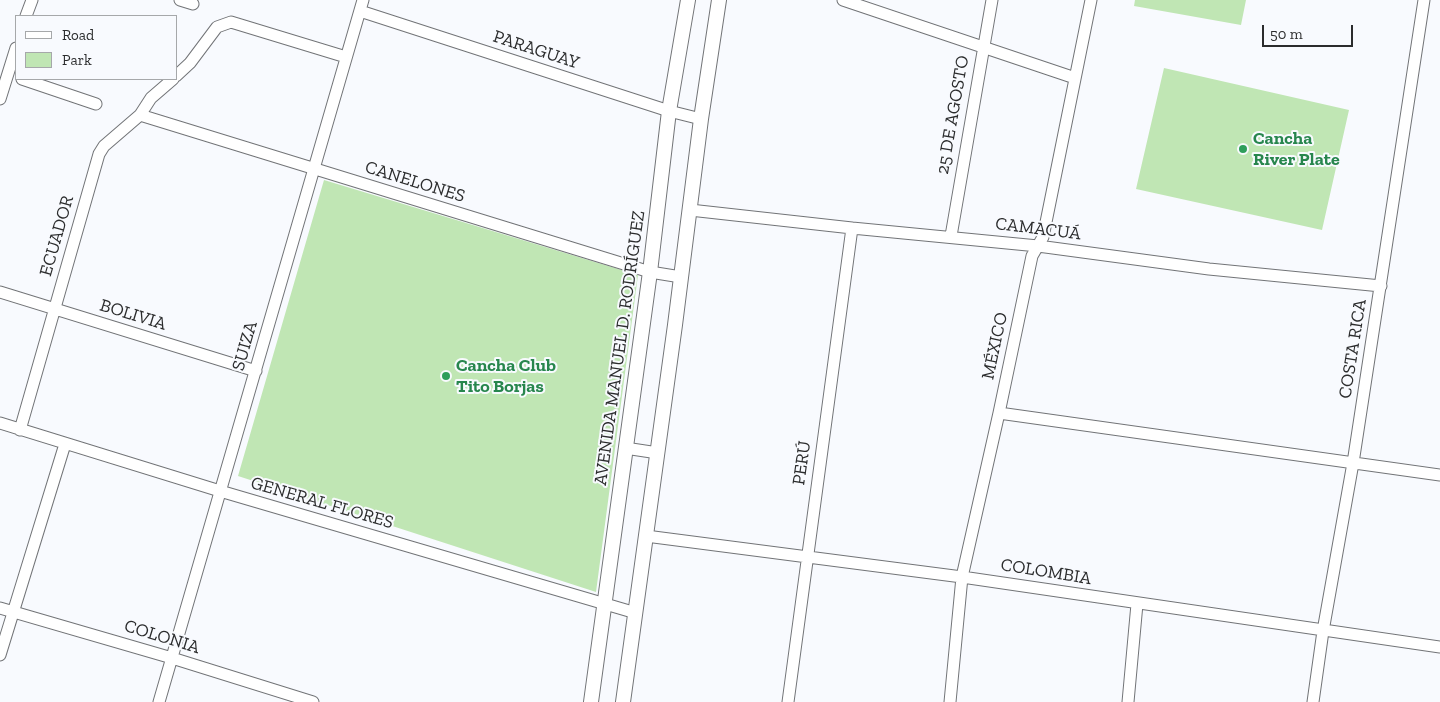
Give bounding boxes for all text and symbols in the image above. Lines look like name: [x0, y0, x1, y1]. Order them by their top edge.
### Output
legend: [15, 15, 178, 80]
scale bar: [1265, 15, 1356, 47]
text: 50 m: [1270, 25, 1303, 43]
text: Road: [62, 26, 94, 44]
street label: PARAGUAY: [490, 26, 582, 74]
text: Park: [62, 51, 92, 69]
street label: 25 DE AGOSTO: [932, 54, 974, 176]
place label: Cancha River Plate: [1253, 128, 1340, 170]
marker: Cancha River Plate: [1237, 143, 1249, 155]
street label: CANELONES: [362, 157, 468, 207]
street label: ECUADOR: [35, 193, 79, 279]
street label: AVENIDA MANUEL D. RODRÍGUEZ: [590, 209, 650, 487]
street label: CAMACUÁ: [994, 213, 1082, 245]
street label: BOLIVIA: [97, 295, 169, 335]
street label: COSTA RICA: [1334, 298, 1372, 400]
street label: MÉXICO: [977, 310, 1013, 382]
street label: SUIZA: [228, 319, 262, 373]
place label: Cancha Club Tito Borjas: [456, 355, 556, 398]
marker: Cancha Club Tito Borjas: [440, 370, 452, 382]
street label: PERÚ: [788, 439, 816, 487]
street label: GENERAL FLORES: [248, 472, 396, 534]
street label: COLOMBIA: [999, 554, 1093, 590]
street label: COLONIA: [122, 615, 202, 659]

